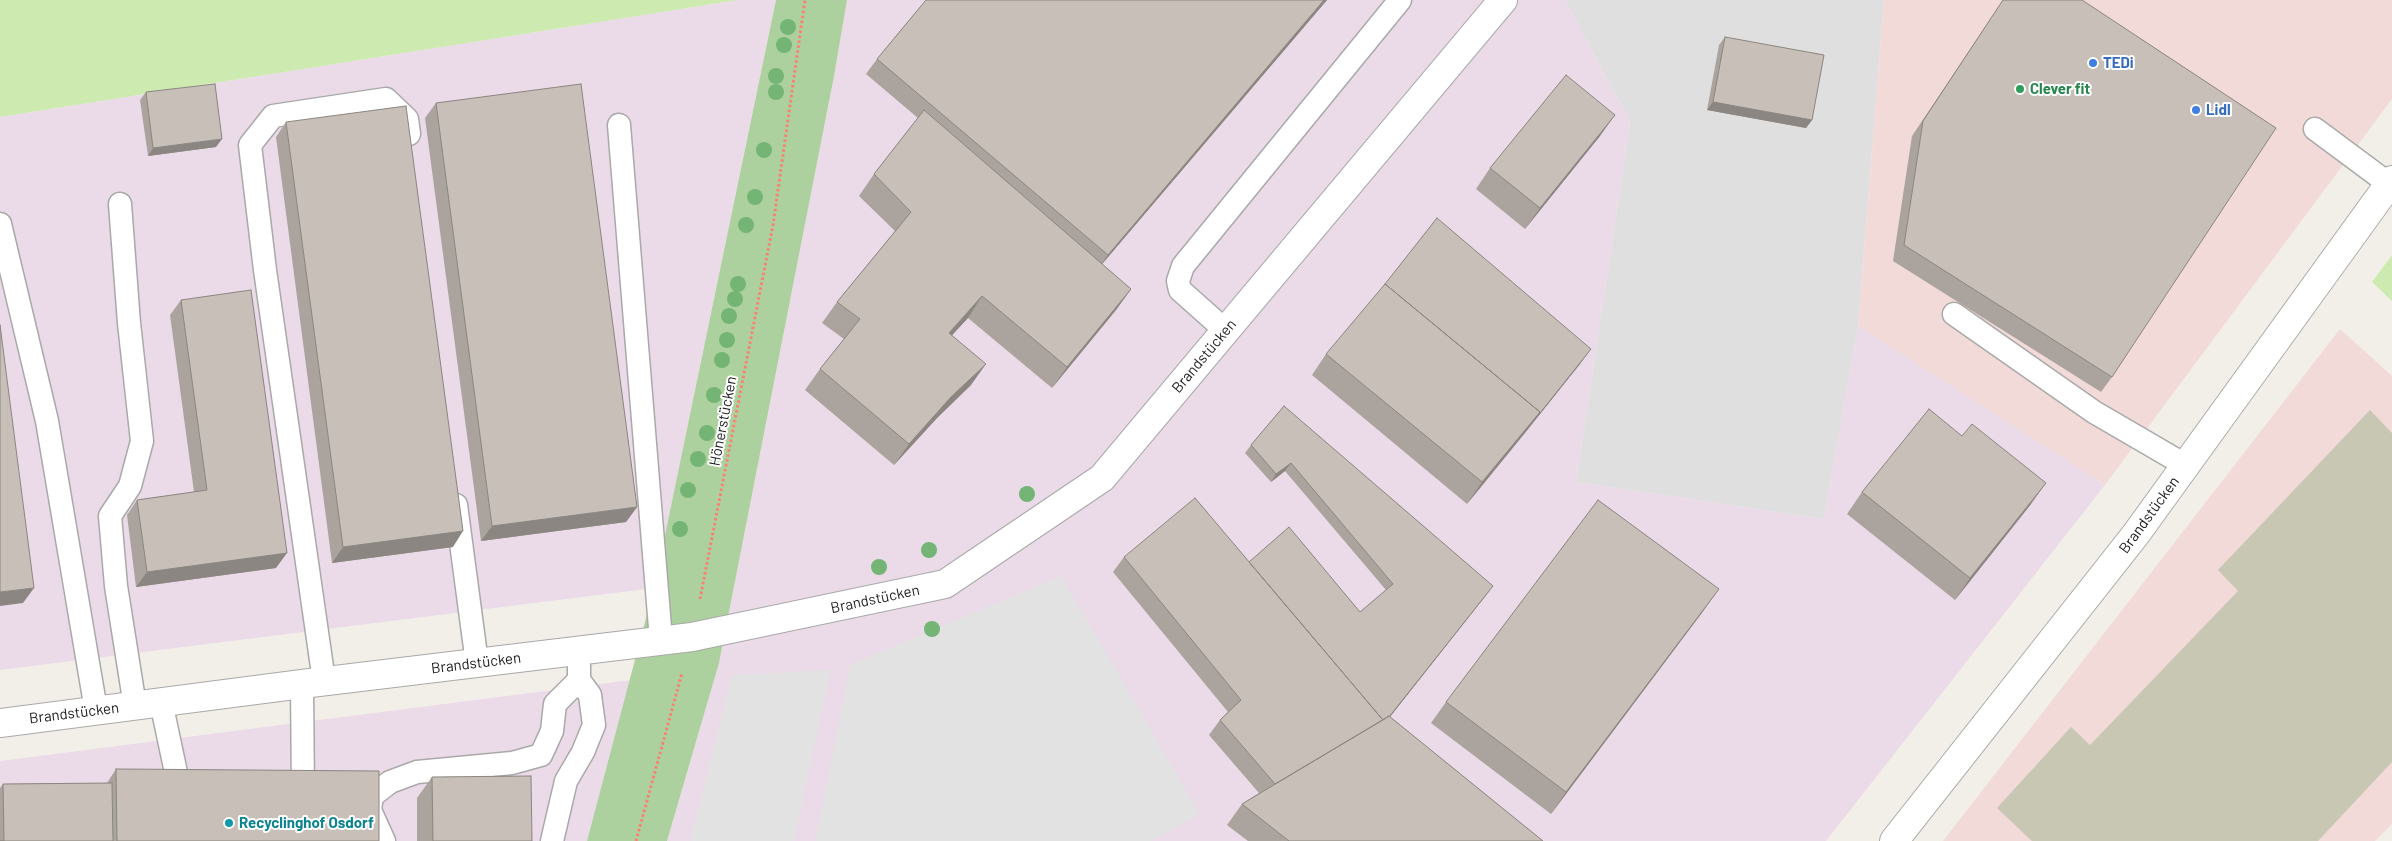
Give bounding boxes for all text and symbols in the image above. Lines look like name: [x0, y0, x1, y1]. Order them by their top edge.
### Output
place label: TEDi: [2103, 54, 2134, 72]
marker: TEDi: [2087, 57, 2099, 69]
place label: Clever fit: [2030, 80, 2090, 98]
marker: Clever fit: [2014, 83, 2026, 95]
place label: Lidl: [2206, 101, 2231, 119]
marker: Lidl: [2190, 104, 2202, 116]
street label: Brandstücken: [1168, 316, 1240, 396]
street label: Hönerstücken: [705, 375, 741, 467]
street label: Brandstücken: [2115, 473, 2183, 557]
street label: Brandstücken: [829, 581, 921, 617]
street label: Brandstücken: [430, 649, 522, 677]
street label: Brandstücken: [28, 699, 120, 727]
place label: Recyclinghof Osdorf: [239, 814, 374, 832]
marker: Recyclinghof Osdorf: [223, 817, 235, 829]

